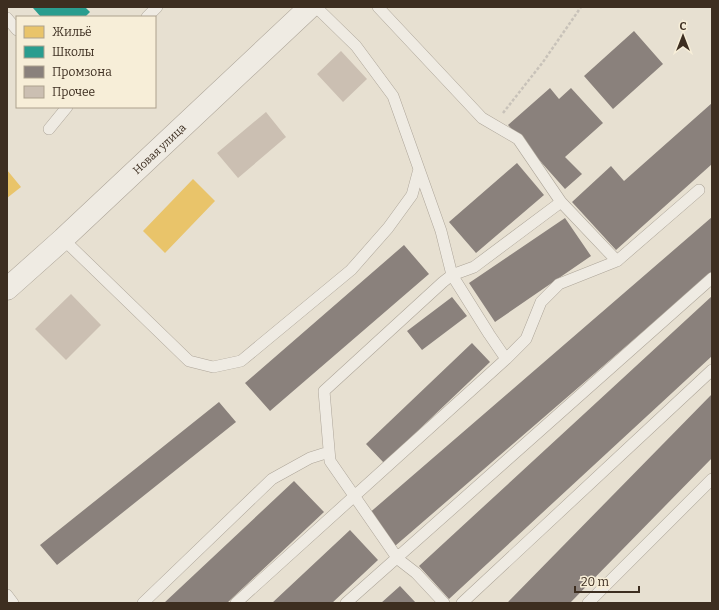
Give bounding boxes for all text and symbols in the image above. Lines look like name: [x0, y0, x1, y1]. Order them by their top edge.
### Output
legend: [16, 16, 156, 108]
north arrow: [663, 16, 703, 56]
text: С: [680, 20, 687, 33]
text: Жильё: [52, 25, 92, 39]
text: Школы: [52, 45, 95, 59]
text: Промзона: [52, 65, 112, 79]
text: Прочее: [52, 85, 95, 99]
street label: Новая улица: [130, 121, 188, 177]
scale bar: [575, 568, 639, 594]
text: 20 m: [581, 575, 610, 589]

